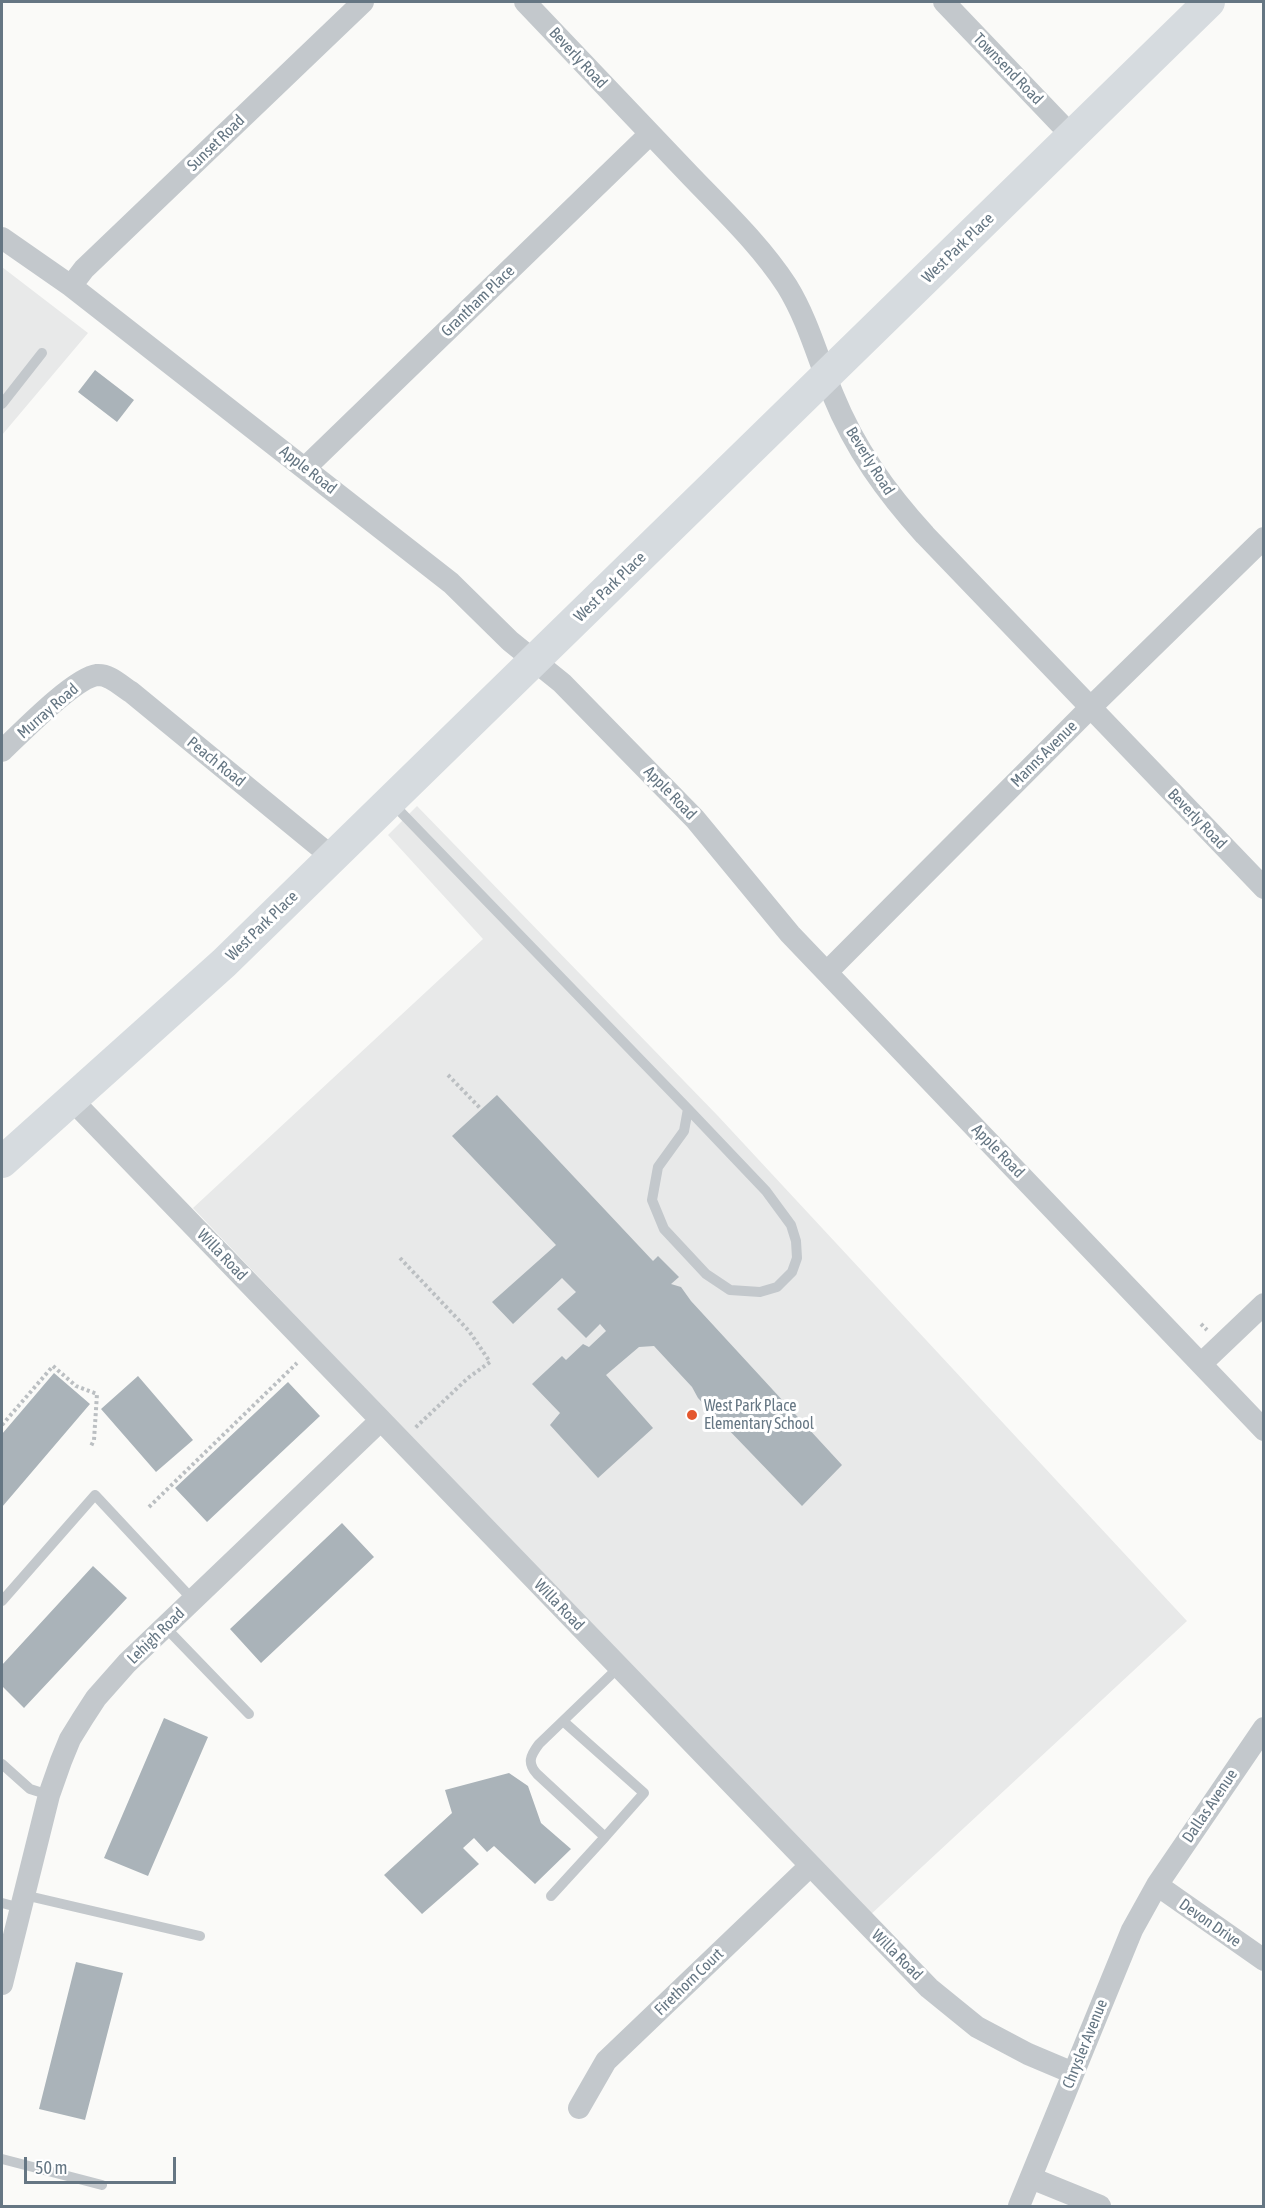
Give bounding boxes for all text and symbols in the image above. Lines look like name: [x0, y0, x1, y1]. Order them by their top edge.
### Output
street label: Beverly Road: [545, 23, 611, 93]
street label: Townsend Road: [969, 29, 1047, 109]
street label: Sunset Road: [183, 111, 249, 175]
street label: West Park Place: [918, 209, 998, 287]
street label: Grantham Place: [437, 261, 519, 341]
street label: Beverly Road: [842, 423, 898, 499]
street label: Apple Road: [276, 442, 340, 498]
street label: West Park Place: [570, 548, 650, 626]
street label: Murray Road: [14, 679, 82, 743]
street label: Manns Avenue: [1007, 717, 1081, 791]
street label: Peach Road: [183, 733, 249, 791]
street label: Apple Road: [640, 762, 700, 824]
street label: Beverly Road: [1164, 785, 1230, 853]
street label: West Park Place: [222, 887, 302, 965]
street label: Apple Road: [968, 1120, 1028, 1182]
street label: Willa Road: [193, 1225, 251, 1285]
place label: West Park Place Elementary School: [704, 1396, 814, 1434]
marker: West Park Place Elementary School: [685, 1408, 699, 1422]
street label: Willa Road: [530, 1575, 588, 1635]
street label: Lehigh Road: [123, 1604, 189, 1668]
street label: Dallas Avenue: [1178, 1766, 1242, 1846]
street label: Devon Drive: [1175, 1895, 1245, 1951]
street label: Willa Road: [868, 1926, 926, 1984]
street label: Firethorn Court: [651, 1944, 727, 2020]
street label: Chrysler Avenue: [1058, 1997, 1112, 2091]
scale bar: [27, 2145, 178, 2183]
text: 50 m: [35, 2157, 67, 2178]

